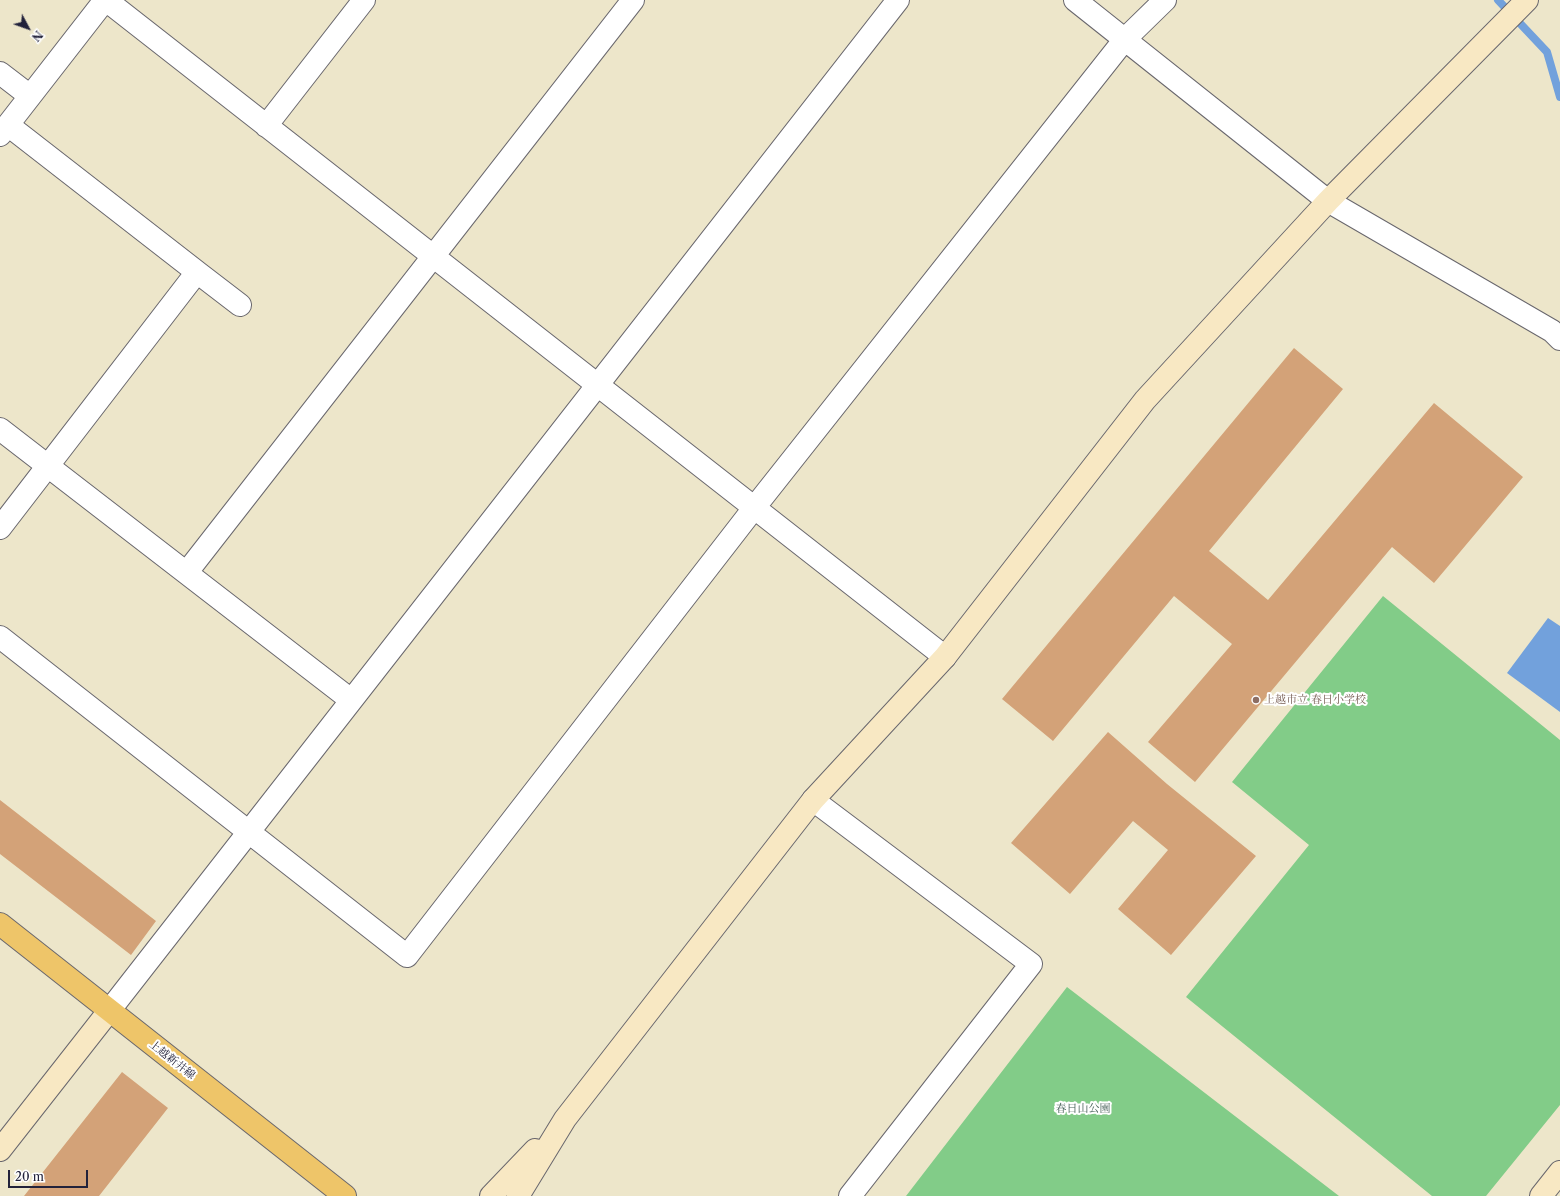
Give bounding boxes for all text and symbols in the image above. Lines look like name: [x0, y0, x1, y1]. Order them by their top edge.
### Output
north arrow: [8, 8, 48, 48]
text: N: [29, 28, 45, 44]
place label: 上越市立 春日小学校: [1264, 693, 1366, 707]
marker: 上越市立 春日小学校: [1251, 695, 1261, 705]
street label: 上越新井線: [146, 1038, 198, 1082]
park label: 春日山公園: [1056, 1102, 1110, 1116]
scale bar: [10, 1162, 90, 1188]
text: 20 m: [15, 1169, 44, 1184]

